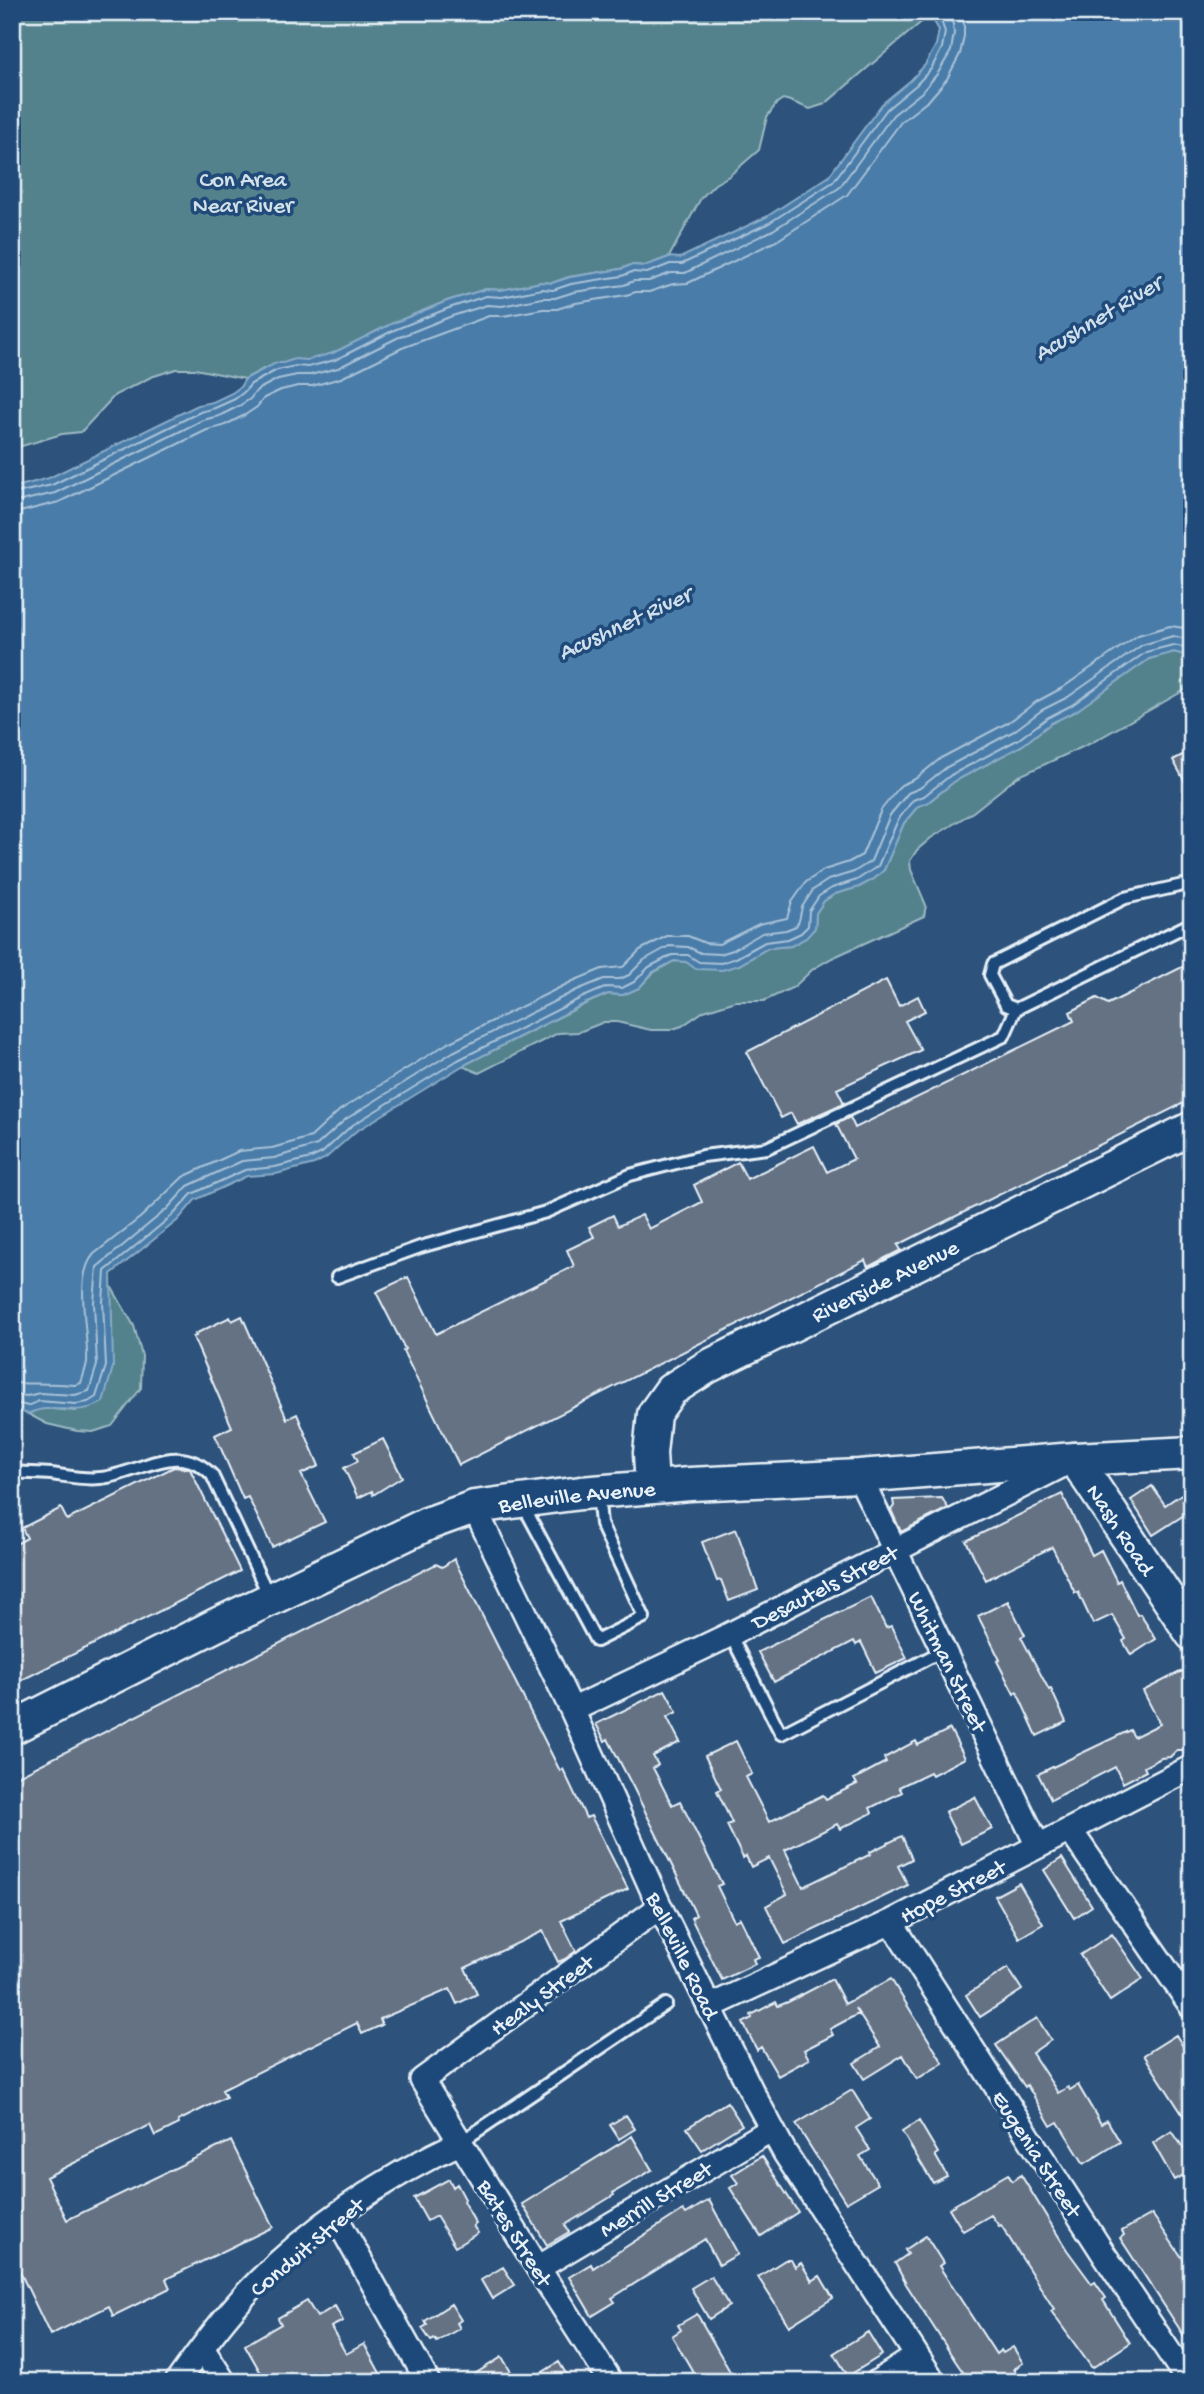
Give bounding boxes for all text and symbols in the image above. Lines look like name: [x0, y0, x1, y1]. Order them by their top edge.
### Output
park label: Con Area Near River: [193, 168, 295, 221]
water label: Acushnet River: [1030, 268, 1172, 369]
water label: Acushnet River: [554, 580, 701, 669]
street label: Riverside Avenue: [808, 1235, 965, 1330]
street label: Belleville Avenue: [496, 1477, 658, 1521]
street label: Nash Road: [1079, 1480, 1160, 1583]
street label: Desautels Street: [746, 1540, 905, 1638]
street label: Whitman Street: [900, 1588, 992, 1739]
street label: Hope Street: [896, 1854, 1012, 1931]
street label: Belleville Road: [638, 1887, 724, 2026]
street label: Healy Street: [486, 1949, 601, 2043]
street label: Eugenia Street: [984, 2087, 1087, 2225]
street label: Merrill Street: [596, 2156, 719, 2245]
street label: Bates Street: [469, 2175, 557, 2294]
street label: Conduit Street: [246, 2192, 372, 2304]

